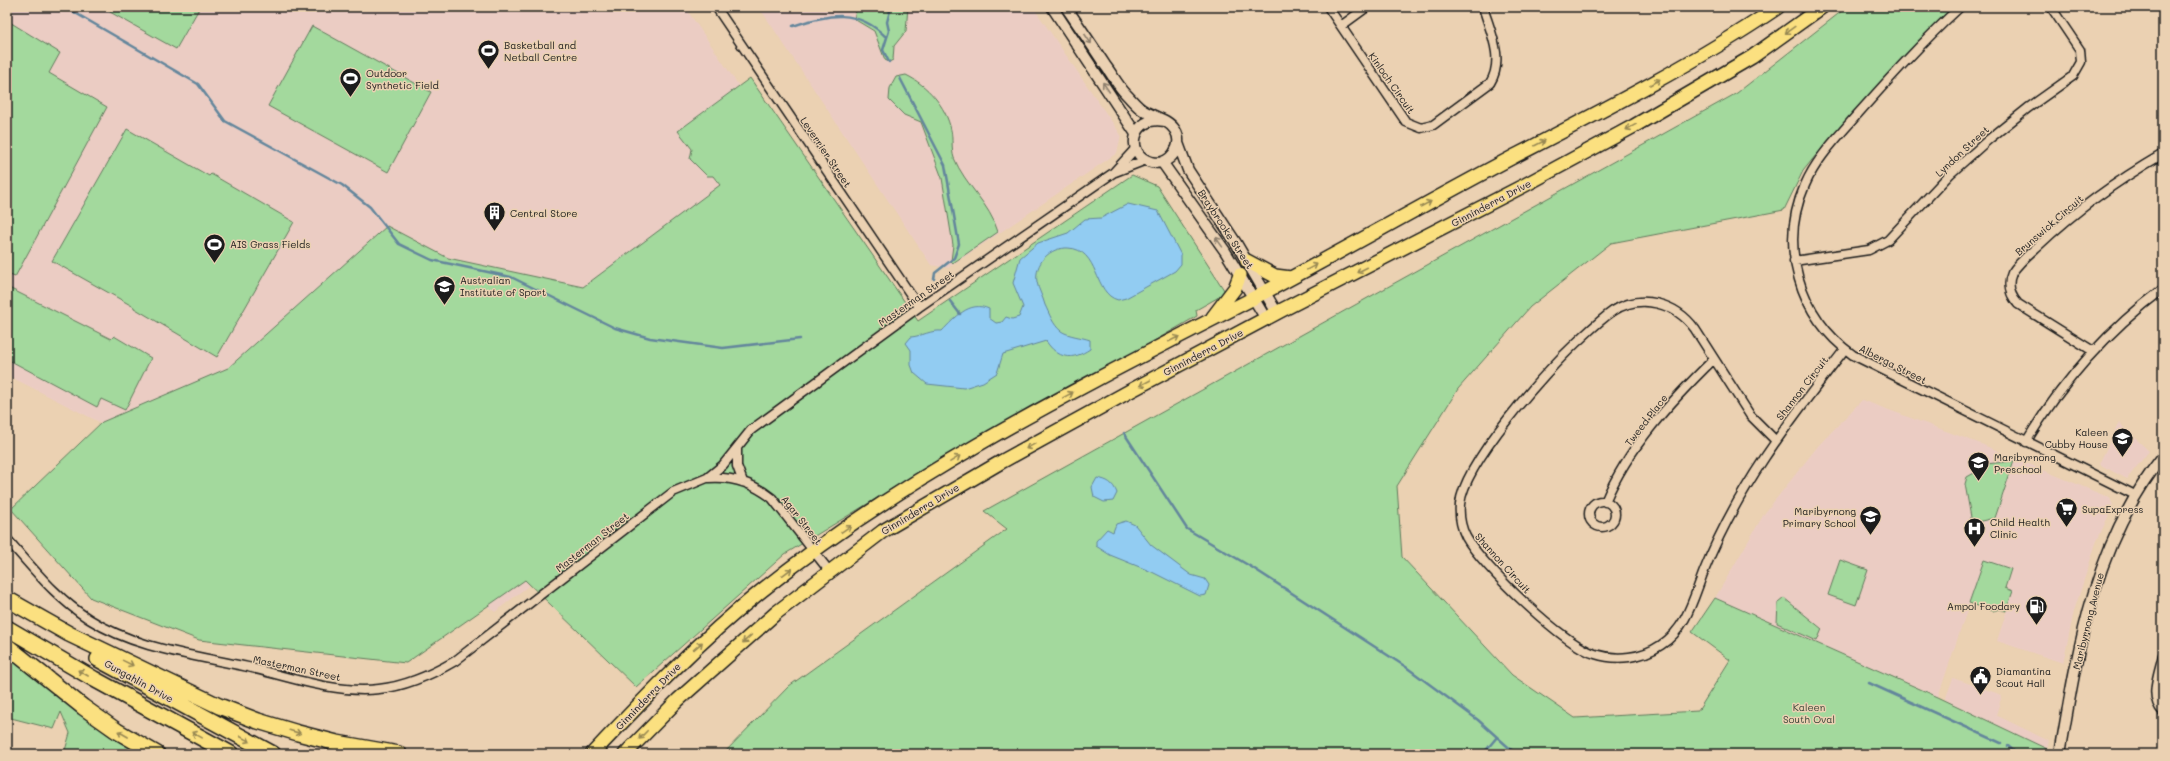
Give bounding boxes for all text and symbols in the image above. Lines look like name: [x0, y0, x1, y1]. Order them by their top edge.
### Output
one-way arrow: [1785, 26, 1796, 34]
one-way arrow: [1084, 33, 1092, 44]
sports icon: Basketball and Netball Centre: [475, 38, 501, 71]
place label: Basketball and Netball Centre: [504, 38, 577, 64]
street label: Kinloch Circuit: [1366, 50, 1418, 116]
sports icon: Outdoor Synthetic Field: [337, 66, 363, 99]
place label: Outdoor Synthetic Field: [366, 66, 439, 92]
one-way arrow: [1649, 78, 1661, 86]
one-way arrow: [1102, 82, 1110, 93]
street label: Leverrier Street: [797, 114, 855, 190]
street label: Lyndon Street: [1932, 122, 1992, 180]
one-way arrow: [1626, 124, 1638, 131]
one-way arrow: [1534, 139, 1546, 146]
street label: Ginninderra Drive: [1449, 176, 1533, 230]
street label: Braybrooke Street: [1195, 186, 1257, 272]
street label: Brunswick Circuit: [2012, 191, 2086, 259]
building icon: Central Store: [481, 200, 507, 233]
one-way arrow: [1420, 200, 1432, 208]
place label: Central Store: [510, 206, 577, 220]
sports icon: AIS Grass Fields: [201, 231, 227, 264]
place label: AIS Grass Fields: [230, 237, 310, 251]
one-way arrow: [1215, 237, 1223, 248]
one-way arrow: [1305, 262, 1317, 270]
street label: Masterman Street: [875, 267, 957, 329]
one-way arrow: [1357, 267, 1369, 274]
school or university icon: Australian Institute of Sport: [431, 273, 457, 306]
place label: Australian Institute of Sport: [460, 273, 546, 299]
street label: Ginninderra Drive: [1161, 325, 1245, 379]
one-way arrow: [1167, 335, 1179, 342]
street label: Alberga Street: [1857, 341, 1929, 387]
street label: Shannon Circuit: [1773, 353, 1831, 423]
one-way arrow: [1139, 380, 1151, 388]
one-way arrow: [1062, 390, 1074, 398]
street label: Tweed Place: [1621, 391, 1671, 449]
place label: Kaleen Cubby House: [2045, 425, 2108, 451]
school or university icon: Kaleen Cubby House: [2110, 425, 2136, 458]
one-way arrow: [1025, 442, 1037, 450]
school or university icon: Maribyrnong Preschool: [1966, 450, 1992, 483]
place label: Maribyrnong Preschool: [1994, 450, 2056, 476]
one-way arrow: [949, 455, 960, 463]
street label: Ginninderra Drive: [878, 480, 962, 538]
street label: Agar Street: [778, 492, 826, 548]
supermarket icon: SupaExpress: [2054, 496, 2080, 529]
place label: SupaExpress: [2082, 502, 2144, 516]
place label: Maribyrnong Primary School: [1783, 504, 1856, 530]
school or university icon: Maribyrnong Primary School: [1858, 504, 1884, 537]
street label: Masterman Street: [552, 509, 632, 575]
hospital icon: Child Health Clinic: [1961, 515, 1987, 548]
place label: Child Health Clinic: [1990, 515, 2050, 541]
one-way arrow: [840, 525, 851, 533]
street label: Shannon Circuit: [1472, 530, 1534, 596]
one-way arrow: [781, 568, 792, 576]
street label: Maribyrnong Avenue: [2069, 571, 2107, 671]
fuel station icon: Ampol Foodary: [2023, 593, 2049, 626]
place label: Ampol Foodary: [1947, 599, 2020, 613]
one-way arrow: [742, 634, 752, 643]
one-way arrow: [693, 642, 703, 651]
street label: Masterman Street: [252, 652, 342, 684]
street label: Gungahlin Drive: [102, 656, 176, 706]
street label: Ginninderra Drive: [612, 659, 684, 733]
one-way arrow: [122, 660, 134, 667]
public building icon: Diamantina Scout Hall: [1968, 664, 1994, 697]
place label: Diamantina Scout Hall: [1996, 664, 2051, 690]
one-way arrow: [77, 669, 89, 677]
park label: Kaleen South Oval: [1783, 700, 1835, 726]
one-way arrow: [289, 729, 302, 736]
one-way arrow: [117, 730, 129, 738]
one-way arrow: [638, 730, 648, 740]
one-way arrow: [191, 731, 203, 739]
one-way arrow: [239, 736, 251, 743]

